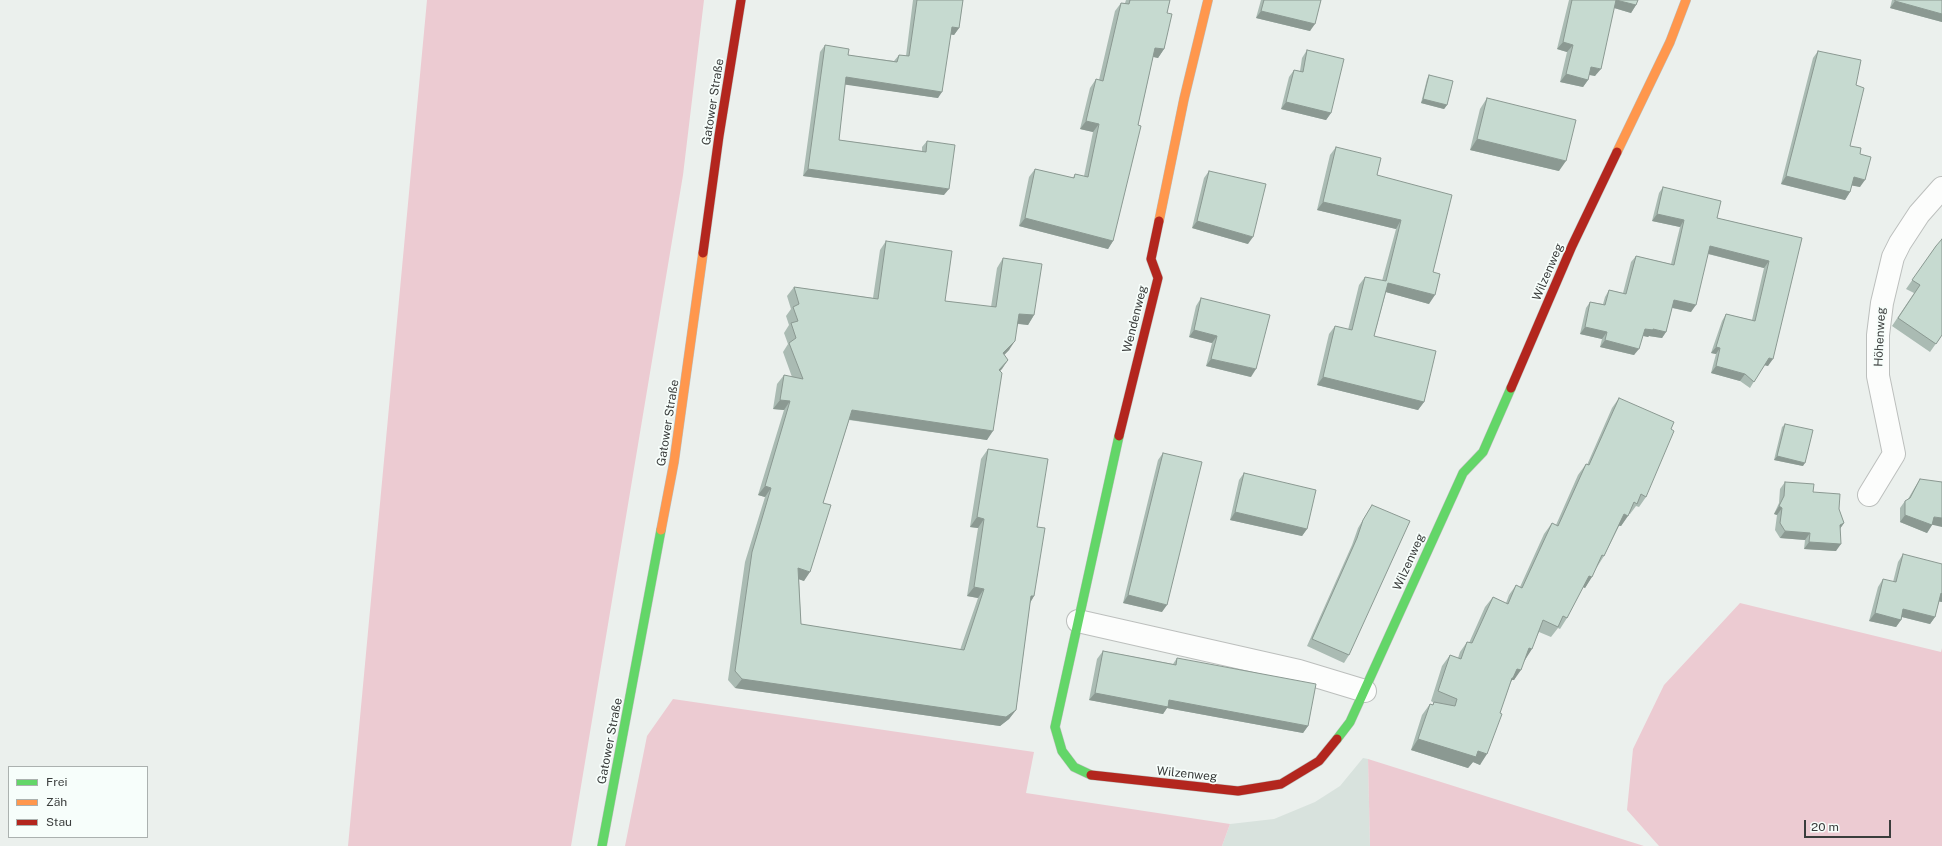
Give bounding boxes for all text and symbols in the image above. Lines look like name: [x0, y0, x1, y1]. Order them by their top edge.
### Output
street label: Gatower Straße: [699, 58, 727, 146]
street label: Wilzenweg: [1529, 241, 1567, 303]
street label: Wendenweg: [1120, 284, 1150, 354]
street label: Höhenweg: [1871, 307, 1889, 367]
street label: Gatower Straße: [654, 379, 682, 467]
street label: Wilzenweg: [1390, 531, 1428, 593]
street label: Gatower Straße: [595, 697, 625, 785]
street label: Wilzenweg: [1156, 764, 1218, 784]
legend: [8, 766, 148, 838]
text: Frei: [46, 775, 68, 789]
text: Zäh: [46, 795, 67, 809]
scale bar: [1806, 812, 1893, 838]
text: Stau: [46, 815, 72, 829]
text: 20 m: [1811, 820, 1839, 834]

